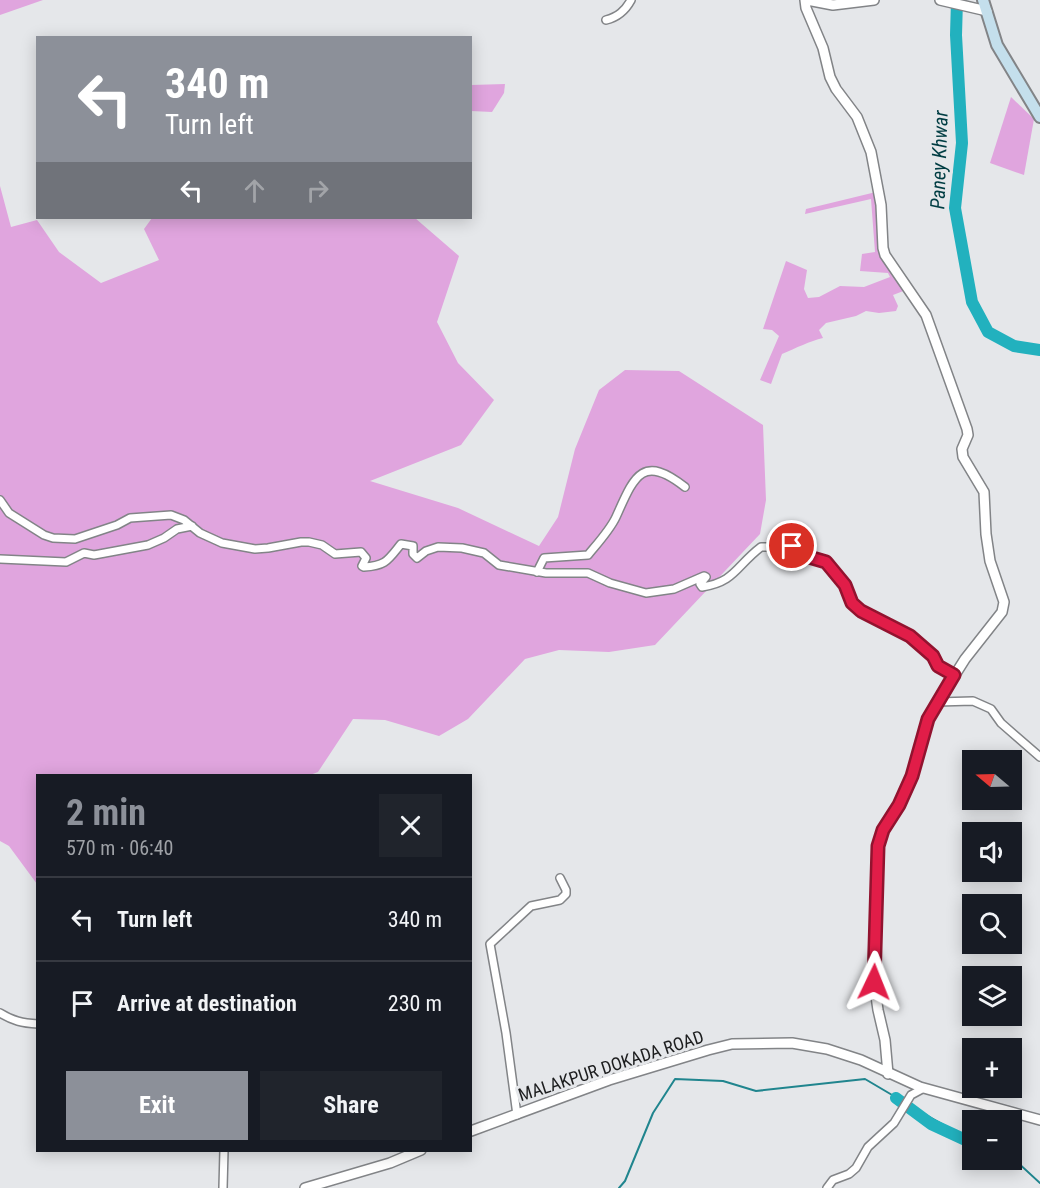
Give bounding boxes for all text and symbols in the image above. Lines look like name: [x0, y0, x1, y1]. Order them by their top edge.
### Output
text: 340 m: [165, 59, 270, 108]
icon: left: [66, 60, 144, 138]
text: Turn left: [165, 109, 254, 141]
water label: Paney Khwar: [925, 109, 953, 210]
icon: left: [175, 174, 208, 207]
icon: ahead: [238, 174, 271, 207]
icon: right: [301, 174, 334, 207]
pin: [766, 520, 817, 571]
icon: arrive: [775, 529, 808, 562]
north arrow: [962, 750, 1022, 810]
map controls: [962, 750, 1022, 1170]
text: 2 min: [66, 792, 146, 834]
button: close: [379, 794, 442, 857]
button: sound: [962, 822, 1022, 882]
text: 570 m · 06:40: [66, 836, 173, 860]
button: search: [962, 894, 1022, 954]
icon: left: [66, 903, 99, 936]
text: Turn left: [117, 907, 192, 932]
text: 340 m: [388, 907, 442, 932]
position arrow: [842, 950, 906, 1014]
button: layers: [962, 966, 1022, 1026]
icon: arrive: [66, 987, 99, 1020]
text: Arrive at destination: [117, 991, 297, 1016]
text: 230 m: [388, 991, 442, 1016]
street label: MALAKPUR DOKADA ROAD: [516, 1026, 706, 1105]
button: +: [962, 1038, 1022, 1098]
button: Exit: [66, 1071, 248, 1140]
button: Share: [260, 1071, 442, 1140]
button: −: [962, 1110, 1022, 1170]

